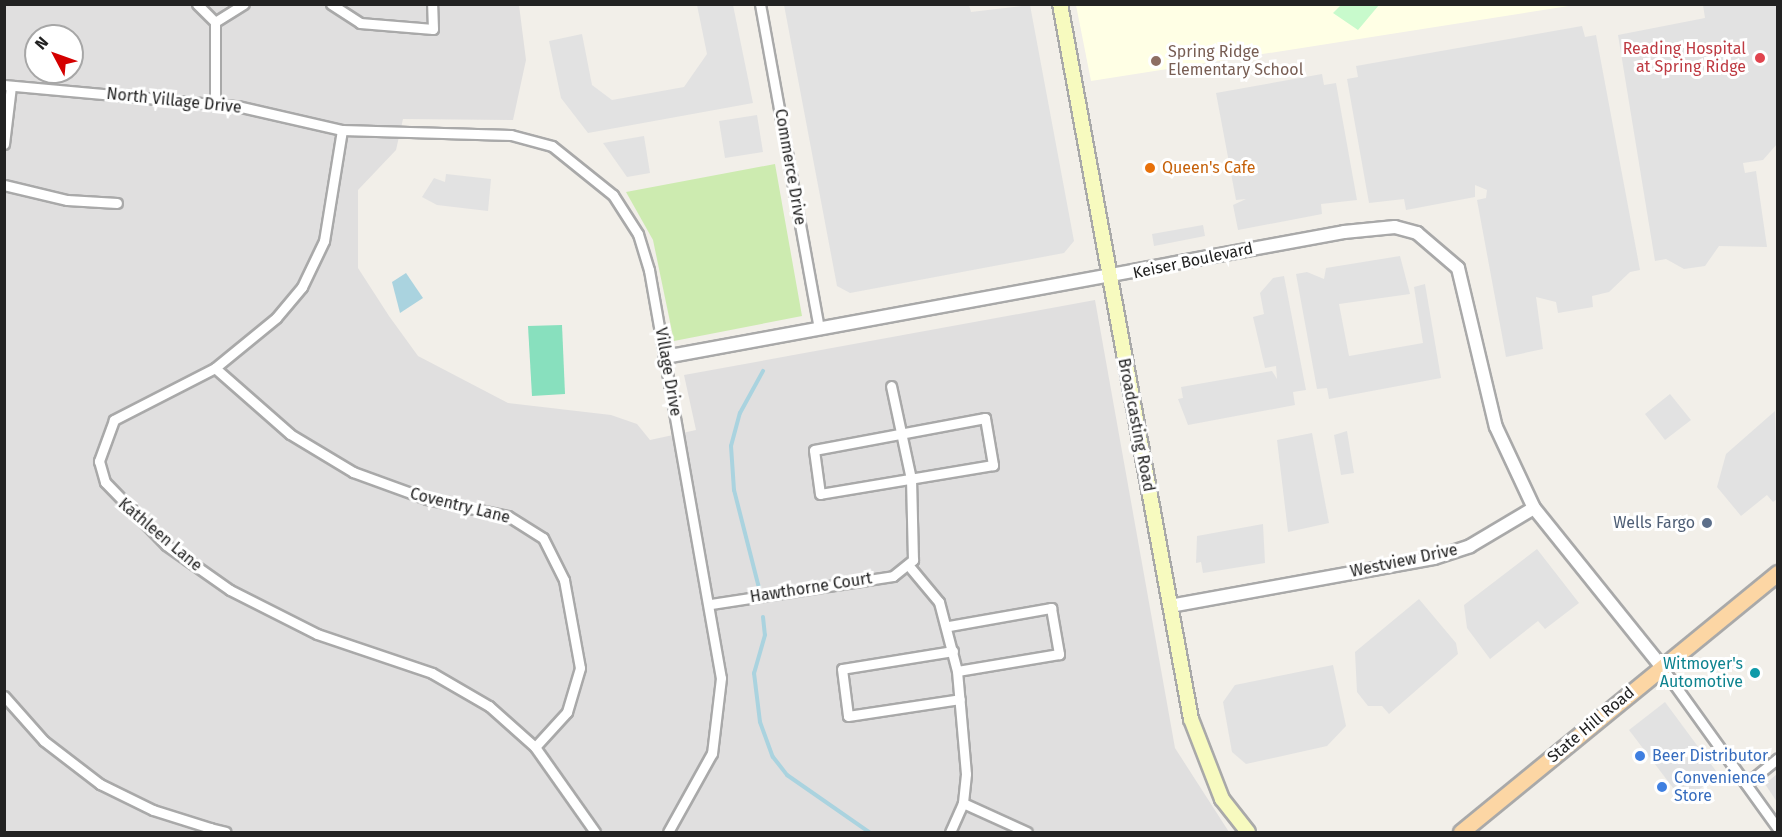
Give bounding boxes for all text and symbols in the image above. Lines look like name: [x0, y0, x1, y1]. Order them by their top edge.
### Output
north arrow: [24, 24, 84, 84]
text: N: [31, 33, 52, 53]
place label: Reading Hospital at Spring Ridge: [1623, 39, 1746, 77]
place label: Spring Ridge Elementary School: [1168, 42, 1303, 80]
marker: Reading Hospital at Spring Ridge: [1751, 49, 1769, 67]
marker: Spring Ridge Elementary School: [1149, 54, 1163, 68]
street label: North Village Drive: [106, 84, 242, 118]
street label: Commerce Drive: [770, 107, 810, 227]
place label: Queen's Cafe: [1162, 158, 1256, 178]
marker: Queen's Cafe: [1143, 161, 1157, 175]
street label: Keiser Boulevard: [1131, 239, 1255, 283]
street label: Village Drive: [651, 326, 685, 418]
street label: Broadcasting Road: [1114, 357, 1158, 493]
street label: Coventry Lane: [408, 484, 512, 528]
street label: Kathleen Lane: [114, 494, 206, 576]
place label: Wells Fargo: [1613, 513, 1695, 533]
marker: Wells Fargo: [1700, 516, 1714, 530]
street label: Westview Drive: [1349, 540, 1459, 582]
street label: Hawthorne Court: [749, 569, 873, 607]
place label: Witmoyer's Automotive: [1660, 654, 1743, 692]
marker: Witmoyer's Automotive: [1748, 666, 1762, 680]
street label: State Hill Road: [1544, 683, 1638, 767]
place label: Beer Distributor: [1652, 746, 1768, 766]
marker: Beer Distributor: [1633, 749, 1647, 763]
place label: Convenience Store: [1674, 768, 1766, 806]
marker: Convenience Store: [1655, 780, 1669, 794]

